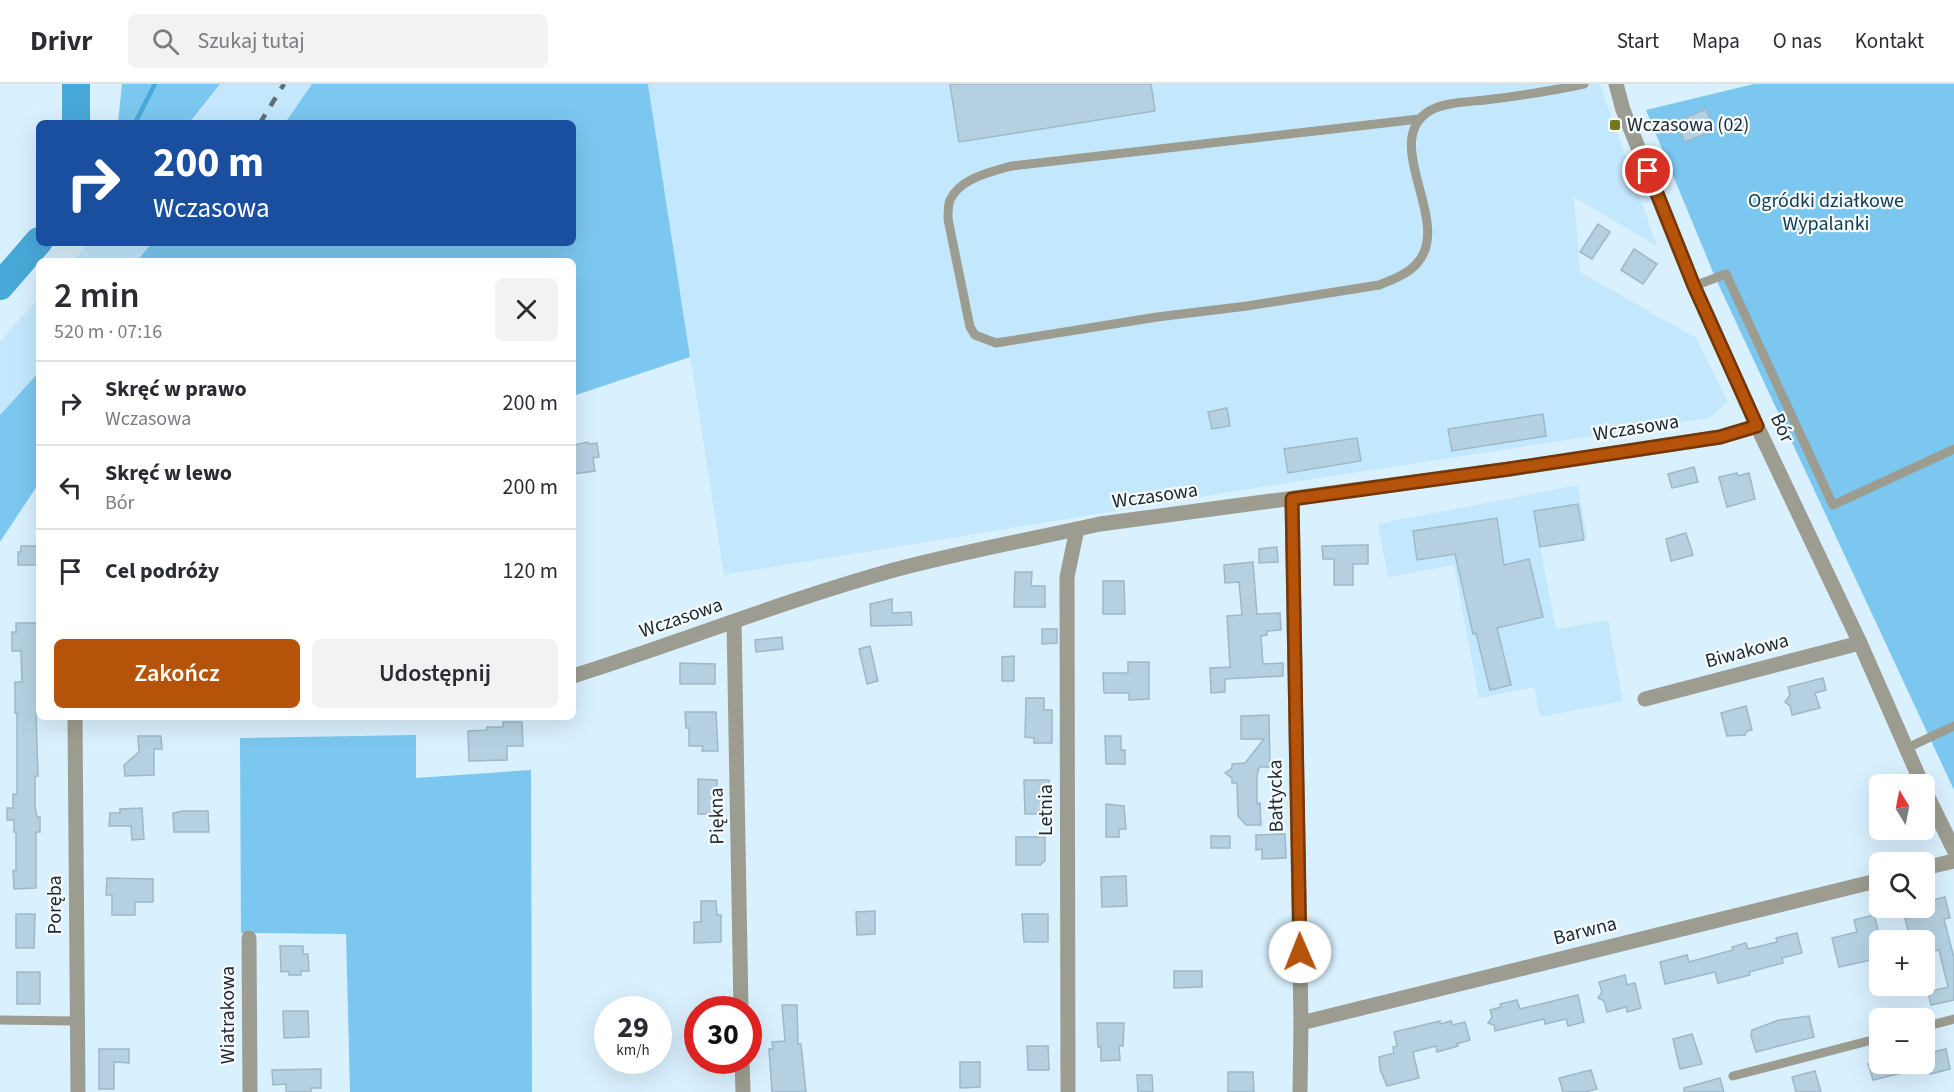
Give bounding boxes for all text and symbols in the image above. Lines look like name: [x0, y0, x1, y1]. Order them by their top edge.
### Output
search box: [128, 14, 548, 68]
text: Drivr: [30, 21, 92, 61]
icon: search: [149, 25, 182, 58]
text: Szukaj tutaj: [197, 25, 305, 57]
text: Start: [1617, 26, 1659, 56]
text: Mapa: [1692, 26, 1740, 56]
text: O nas: [1773, 26, 1822, 56]
text: Kontakt: [1855, 26, 1924, 56]
place label: Wczasowa (02): [1627, 111, 1749, 139]
marker: Wczasowa (02): [1608, 118, 1622, 132]
text: 200 m: [153, 133, 264, 193]
icon: right: [54, 144, 132, 222]
pin: [1622, 145, 1673, 196]
icon: arrive: [1631, 154, 1664, 187]
park label: Ogródki działkowe Wypalanki: [1748, 187, 1904, 238]
text: Wczasowa: [153, 189, 270, 228]
text: 2 min: [54, 270, 140, 321]
button: close: [495, 278, 558, 341]
text: 520 m · 07:16: [54, 318, 162, 346]
text: Skręć w prawo: [105, 373, 247, 405]
icon: right: [54, 387, 87, 420]
text: 200 m: [503, 387, 558, 419]
text: Wczasowa: [105, 405, 191, 433]
street label: Wczasowa: [1591, 407, 1681, 449]
street label: Bór: [1763, 409, 1801, 447]
text: Skręć w lewo: [105, 457, 232, 489]
icon: left: [54, 471, 87, 504]
text: 200 m: [503, 471, 558, 503]
street label: Wczasowa: [1110, 476, 1200, 516]
text: Bór: [105, 489, 135, 517]
icon: arrive: [54, 555, 87, 588]
text: Cel podróży: [105, 555, 219, 587]
text: 120 m: [503, 555, 558, 587]
street label: Wczasowa: [636, 591, 726, 645]
street label: Biwakowa: [1702, 626, 1792, 676]
button: Zakończ: [54, 639, 300, 708]
button: Udostępnij: [312, 639, 558, 708]
street label: Bałtycka: [1261, 759, 1291, 833]
north arrow: [1869, 774, 1935, 840]
map controls: [1869, 774, 1935, 1074]
street label: Letnia: [1032, 784, 1060, 836]
street label: Piękna: [703, 787, 731, 845]
button: search: [1869, 852, 1935, 918]
street label: Poręba: [41, 875, 69, 935]
street label: Barwna: [1550, 910, 1620, 952]
position arrow: [1268, 920, 1332, 984]
button: +: [1869, 930, 1935, 996]
street label: Wiatrakowa: [214, 966, 242, 1064]
speed limit sign: 30: [684, 996, 762, 1074]
text: 29: [617, 1006, 649, 1049]
button: −: [1869, 1008, 1935, 1074]
text: km/h: [616, 1040, 650, 1061]

